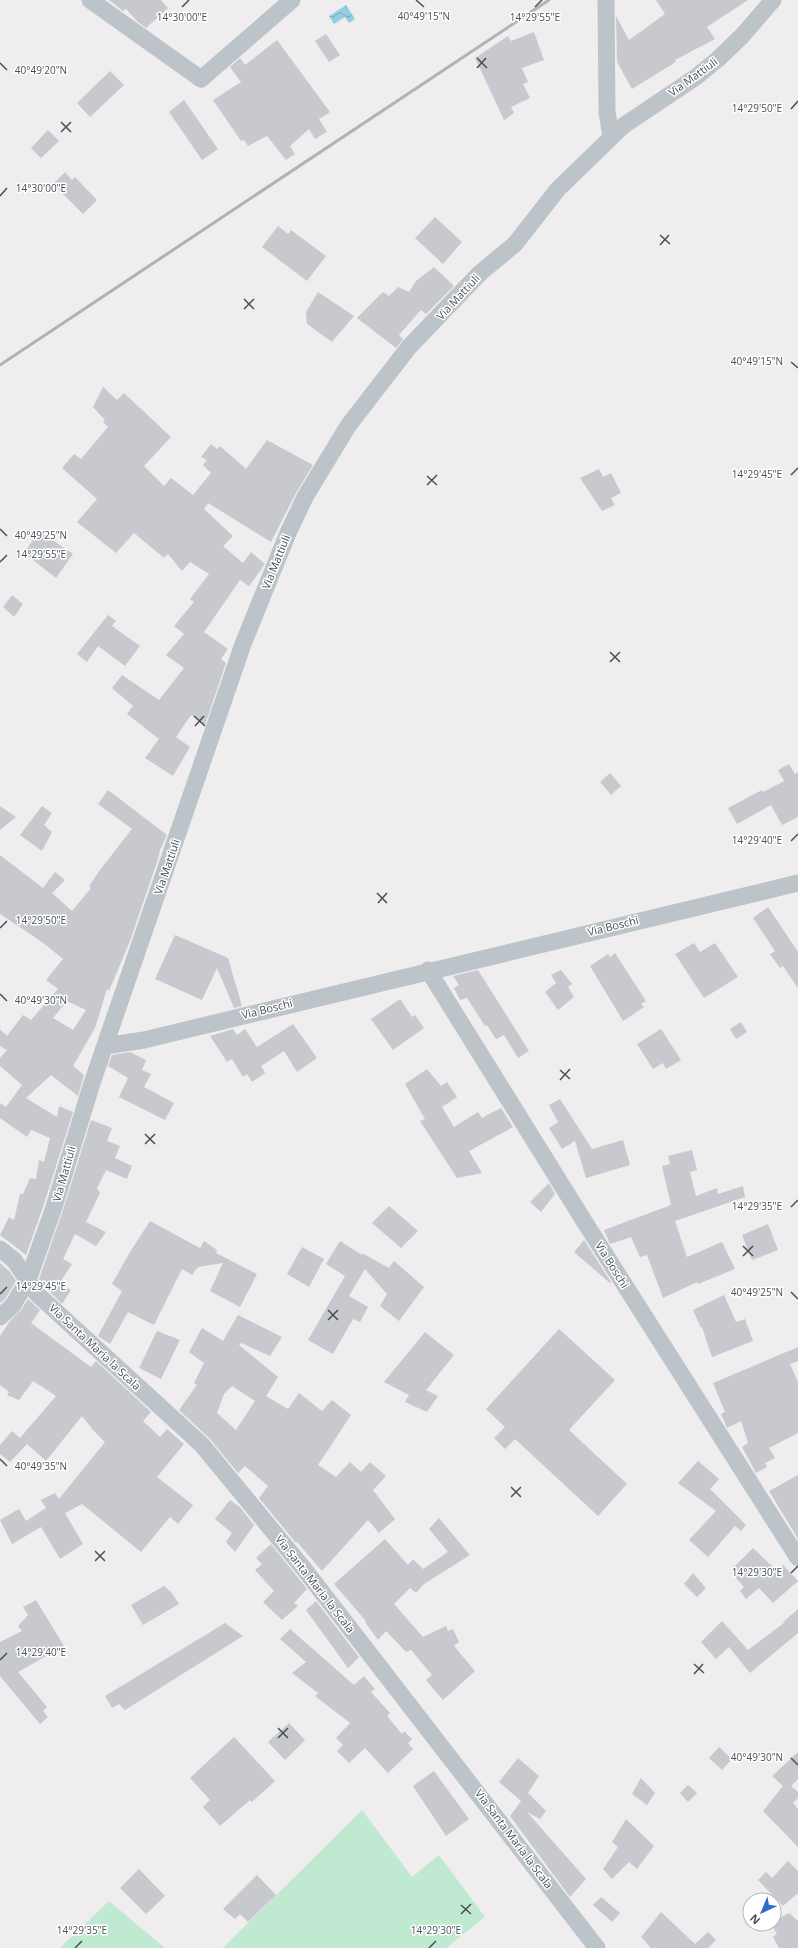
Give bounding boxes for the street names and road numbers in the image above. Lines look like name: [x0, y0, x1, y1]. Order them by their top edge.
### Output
street label: Via Mattiuli: [665, 54, 720, 99]
street label: Via Mattiuli: [433, 271, 483, 323]
street label: Via Mattiuli: [258, 532, 293, 591]
street label: Via Mattiuli: [150, 837, 183, 896]
street label: Via Boschi: [586, 912, 640, 939]
street label: Via Boschi: [240, 995, 294, 1022]
street label: Via Mattiuli: [48, 1144, 79, 1203]
street label: Via Boschi: [592, 1239, 633, 1291]
street label: Via Santa Maria la Scala: [46, 1300, 144, 1393]
street label: Via Santa Maria la Scala: [272, 1532, 358, 1636]
street label: Via Santa Maria la Scala: [472, 1786, 557, 1891]

